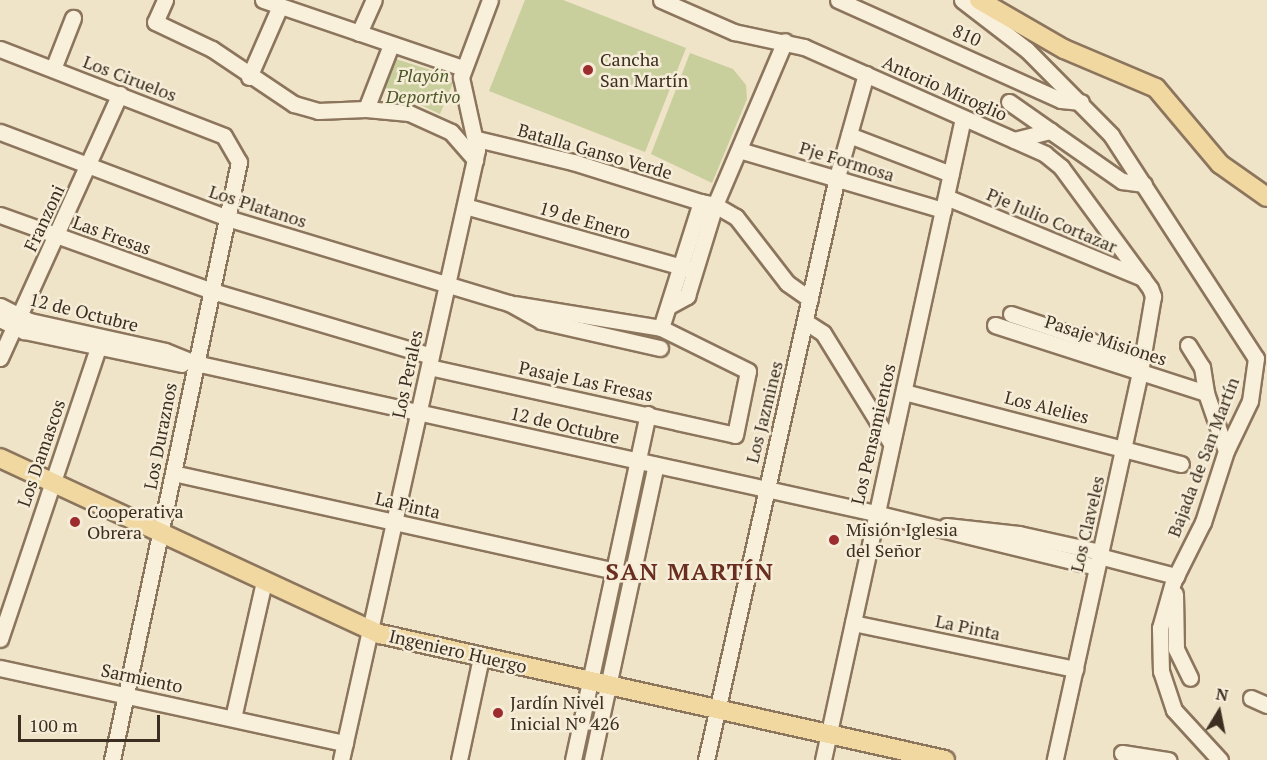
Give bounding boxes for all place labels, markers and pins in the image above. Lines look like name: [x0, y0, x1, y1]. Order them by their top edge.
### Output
place label: Cancha San Martín: [600, 49, 688, 92]
marker: Cancha San Martín: [581, 63, 595, 77]
place label: Cooperativa Obrera: [87, 501, 184, 544]
marker: Cooperativa Obrera: [68, 515, 82, 529]
place label: Misión Iglesia del Señor: [846, 519, 958, 562]
marker: Misión Iglesia del Señor: [827, 533, 841, 547]
place label: Jardín Nivel Inicial Nº 426: [510, 692, 619, 734]
marker: Jardín Nivel Inicial Nº 426: [491, 706, 505, 720]

